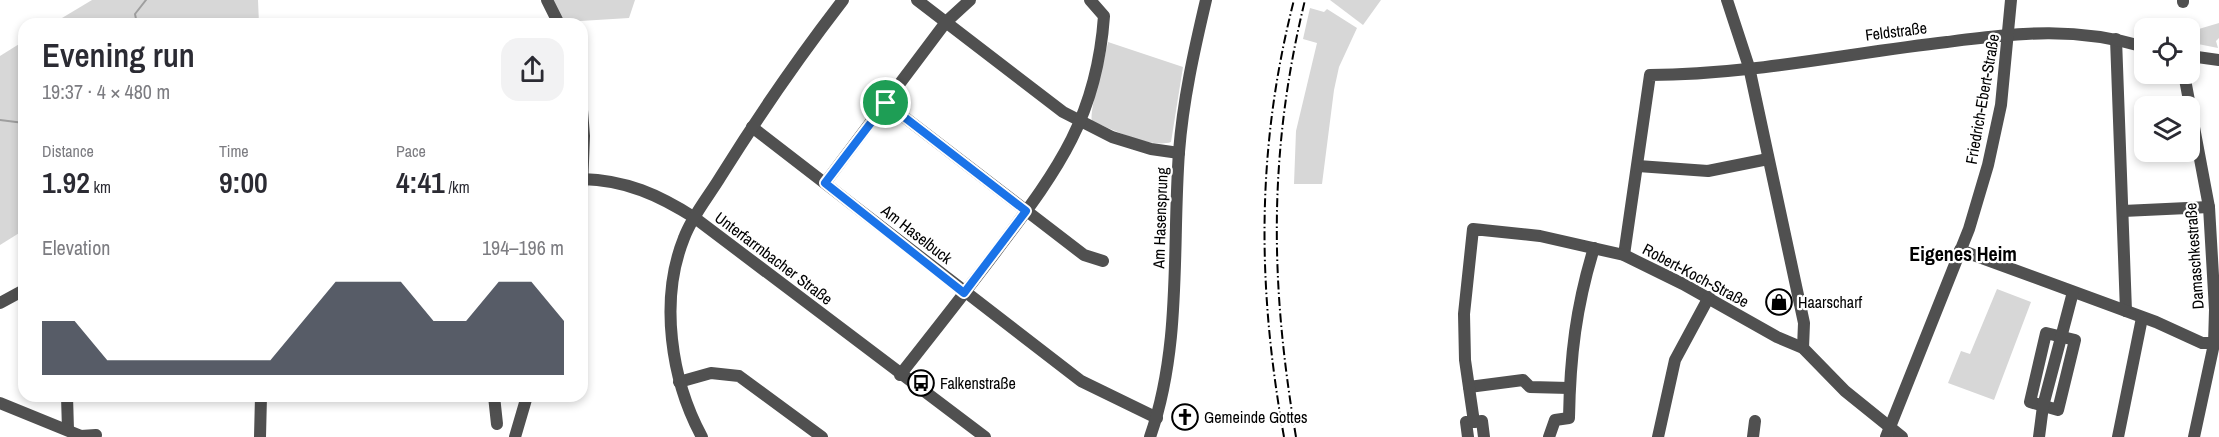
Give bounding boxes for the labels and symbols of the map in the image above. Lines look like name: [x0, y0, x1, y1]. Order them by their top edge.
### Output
street label: Feldstraße: [1864, 16, 1928, 46]
street label: Friedrich-Ebert-Straße: [1960, 32, 2004, 166]
pin: [860, 77, 911, 128]
street label: Am Hasensprung: [1147, 166, 1173, 270]
street label: Am Haselbuck: [876, 199, 957, 269]
street label: Damaschkestraße: [2179, 202, 2209, 310]
street label: Unterfarrnbacher Straße: [711, 206, 837, 310]
street label: Robert-Koch-Straße: [1639, 238, 1753, 312]
district label: Eigenes Heim: [1909, 240, 2017, 267]
shop icon: Haarscharf: [1764, 287, 1794, 317]
place label: Haarscharf: [1798, 291, 1863, 313]
bus stop icon: Falkenstraße: [906, 368, 936, 398]
place label: Falkenstraße: [940, 372, 1016, 394]
church icon: Gemeinde Gottes: [1170, 402, 1200, 432]
place label: Gemeinde Gottes: [1204, 406, 1308, 428]

